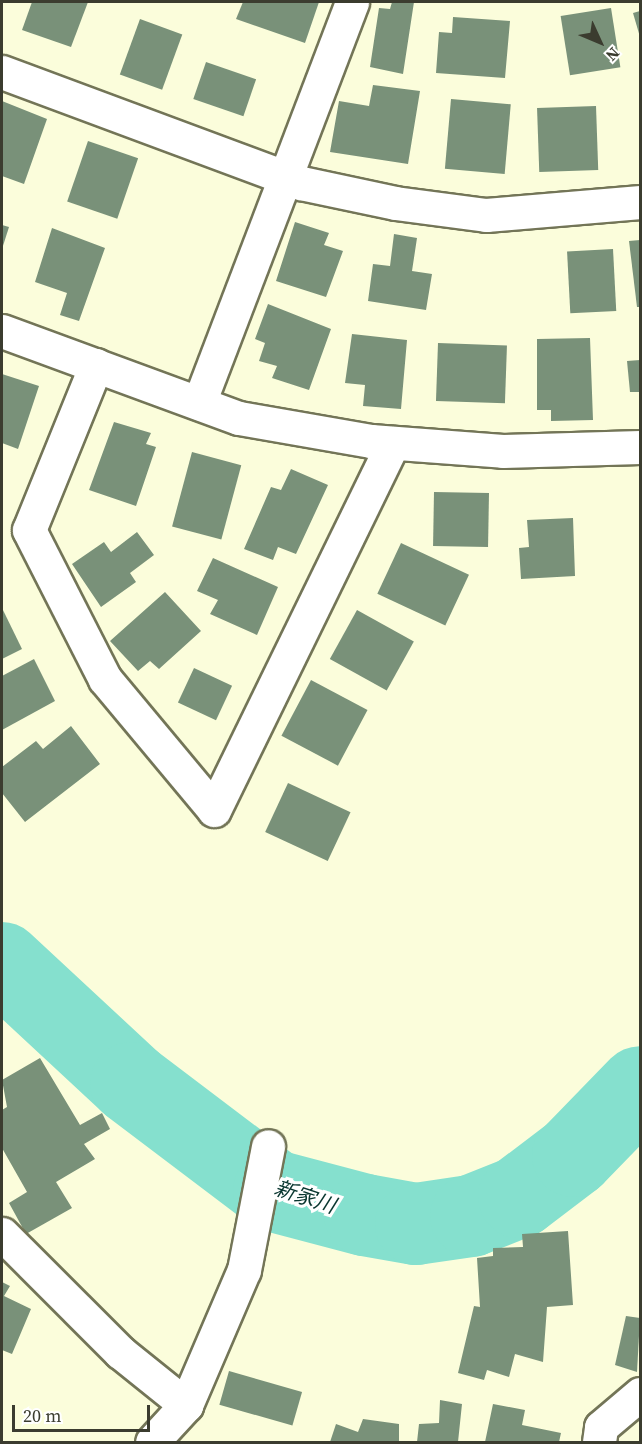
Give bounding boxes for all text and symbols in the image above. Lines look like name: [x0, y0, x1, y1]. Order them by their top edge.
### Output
north arrow: [570, 12, 630, 72]
text: N: [601, 43, 625, 66]
water label: 新家川: [271, 1175, 339, 1219]
scale bar: [15, 1393, 153, 1431]
text: 20 m: [23, 1403, 61, 1428]

